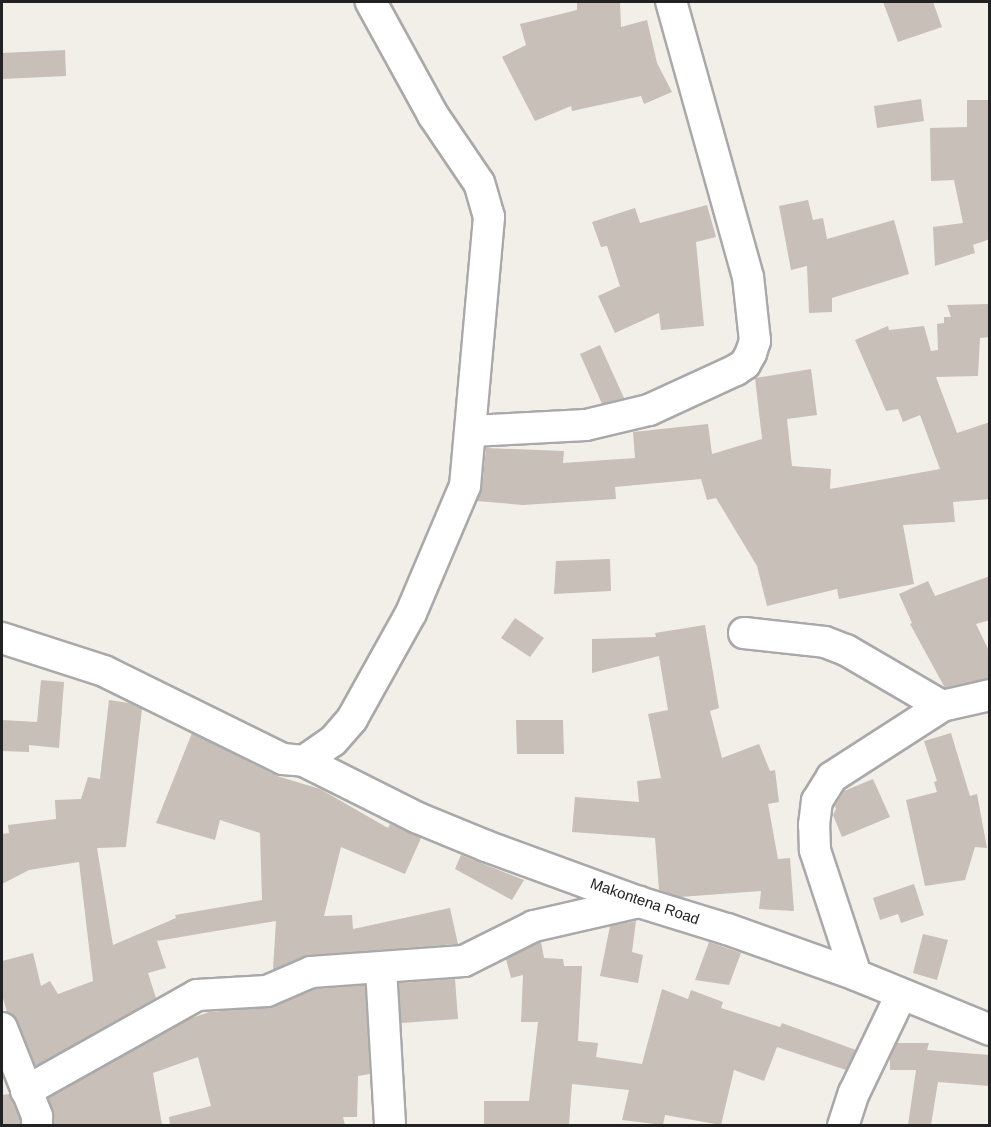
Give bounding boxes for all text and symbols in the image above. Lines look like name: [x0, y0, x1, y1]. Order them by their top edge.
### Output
street label: Makontena Road: [588, 874, 702, 928]

